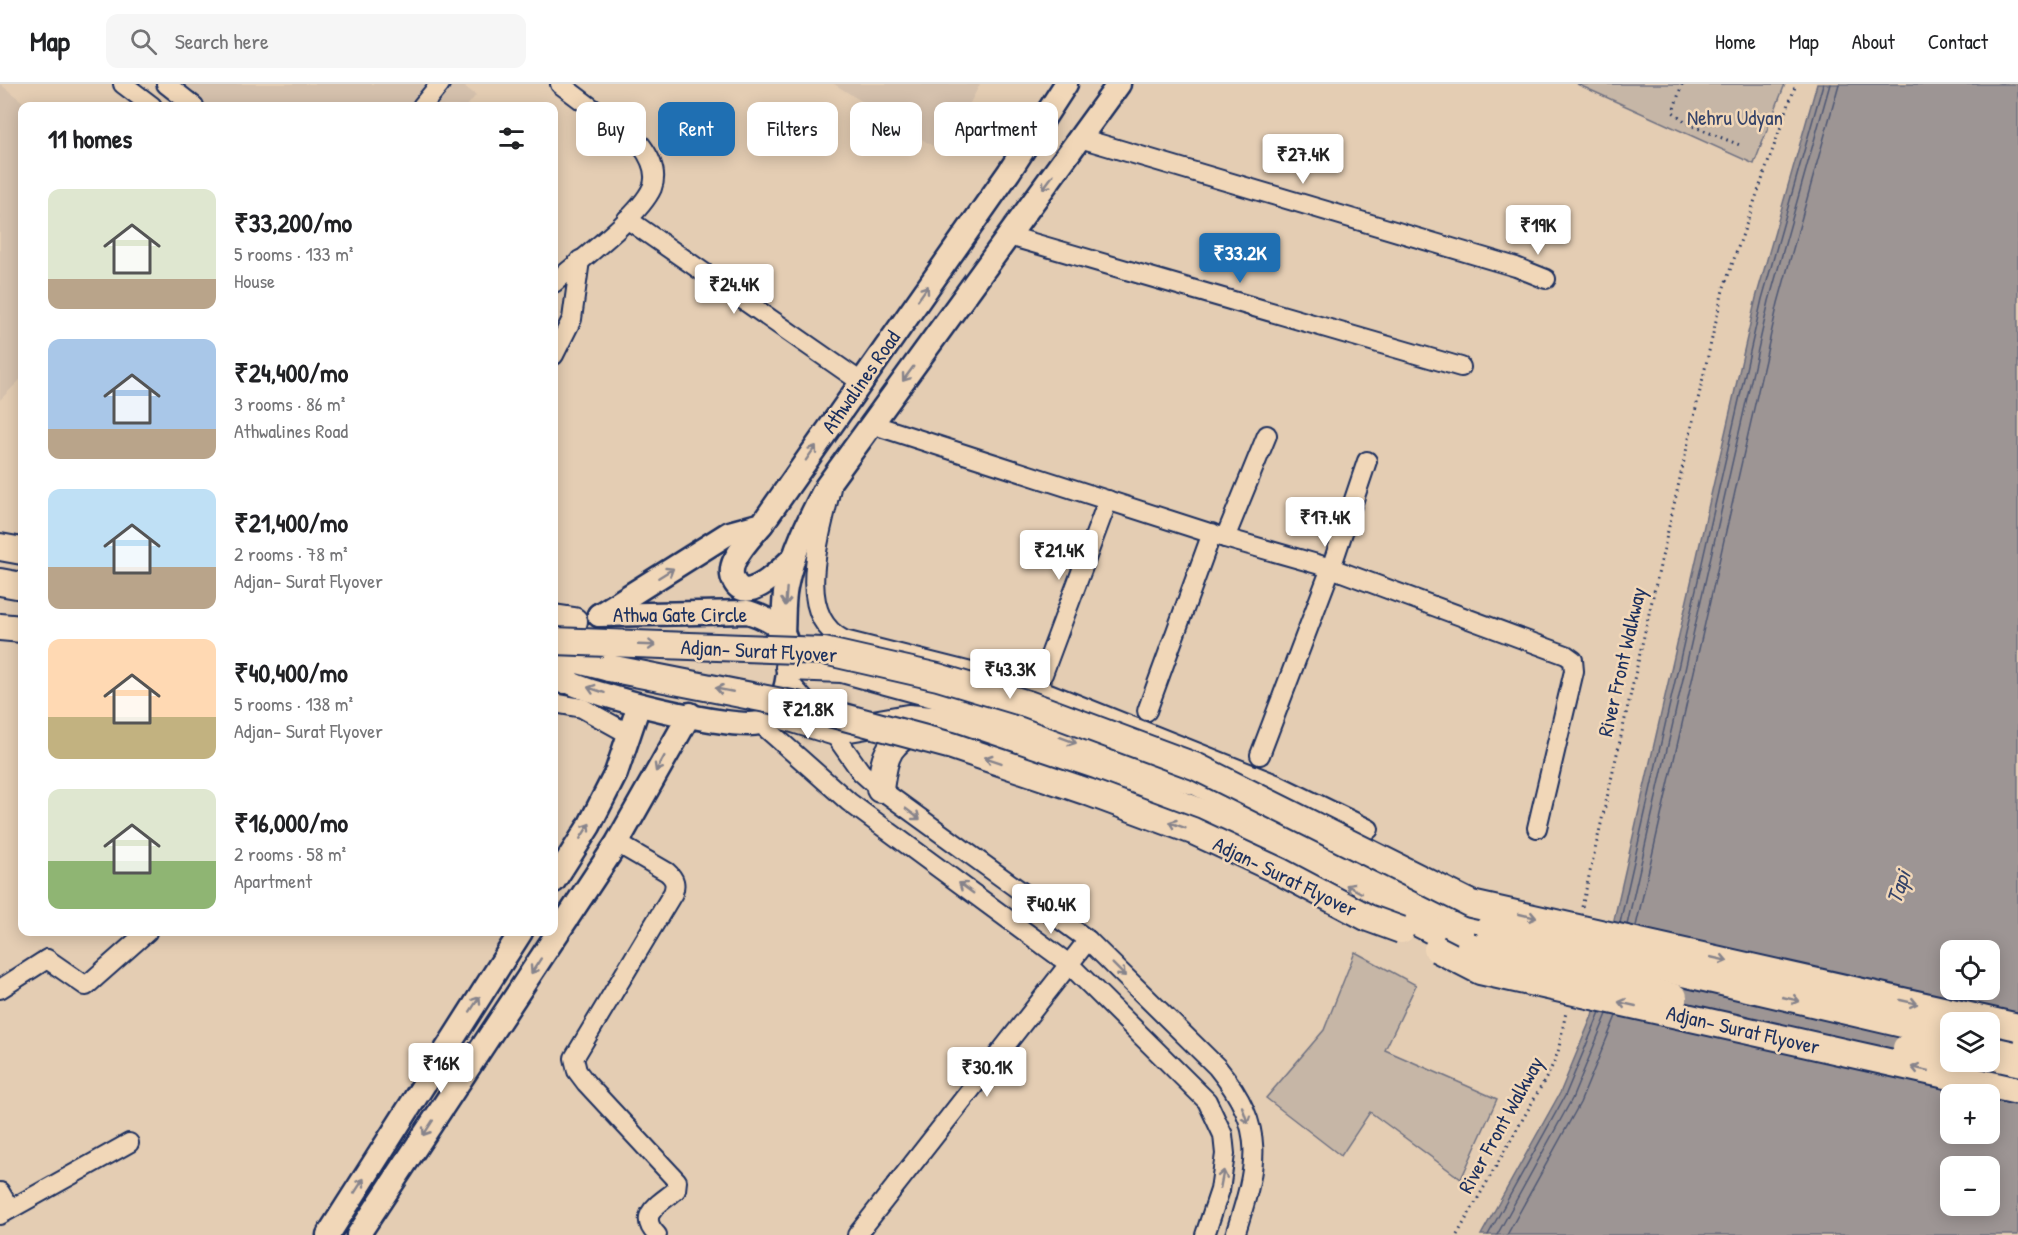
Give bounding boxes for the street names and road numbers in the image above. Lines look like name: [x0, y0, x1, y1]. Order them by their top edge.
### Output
street label: Athwalines Road: [814, 324, 907, 439]
street label: River Front Walkway: [1590, 584, 1653, 739]
street label: Athwa Gate Circle: [613, 600, 747, 629]
street label: Adjan- Surat Flyover: [680, 632, 838, 669]
street label: Adjan- Surat Flyover: [1209, 829, 1362, 924]
street label: Adjan- Surat Flyover: [1664, 998, 1823, 1061]
street label: River Front Walkway: [1451, 1051, 1550, 1198]

